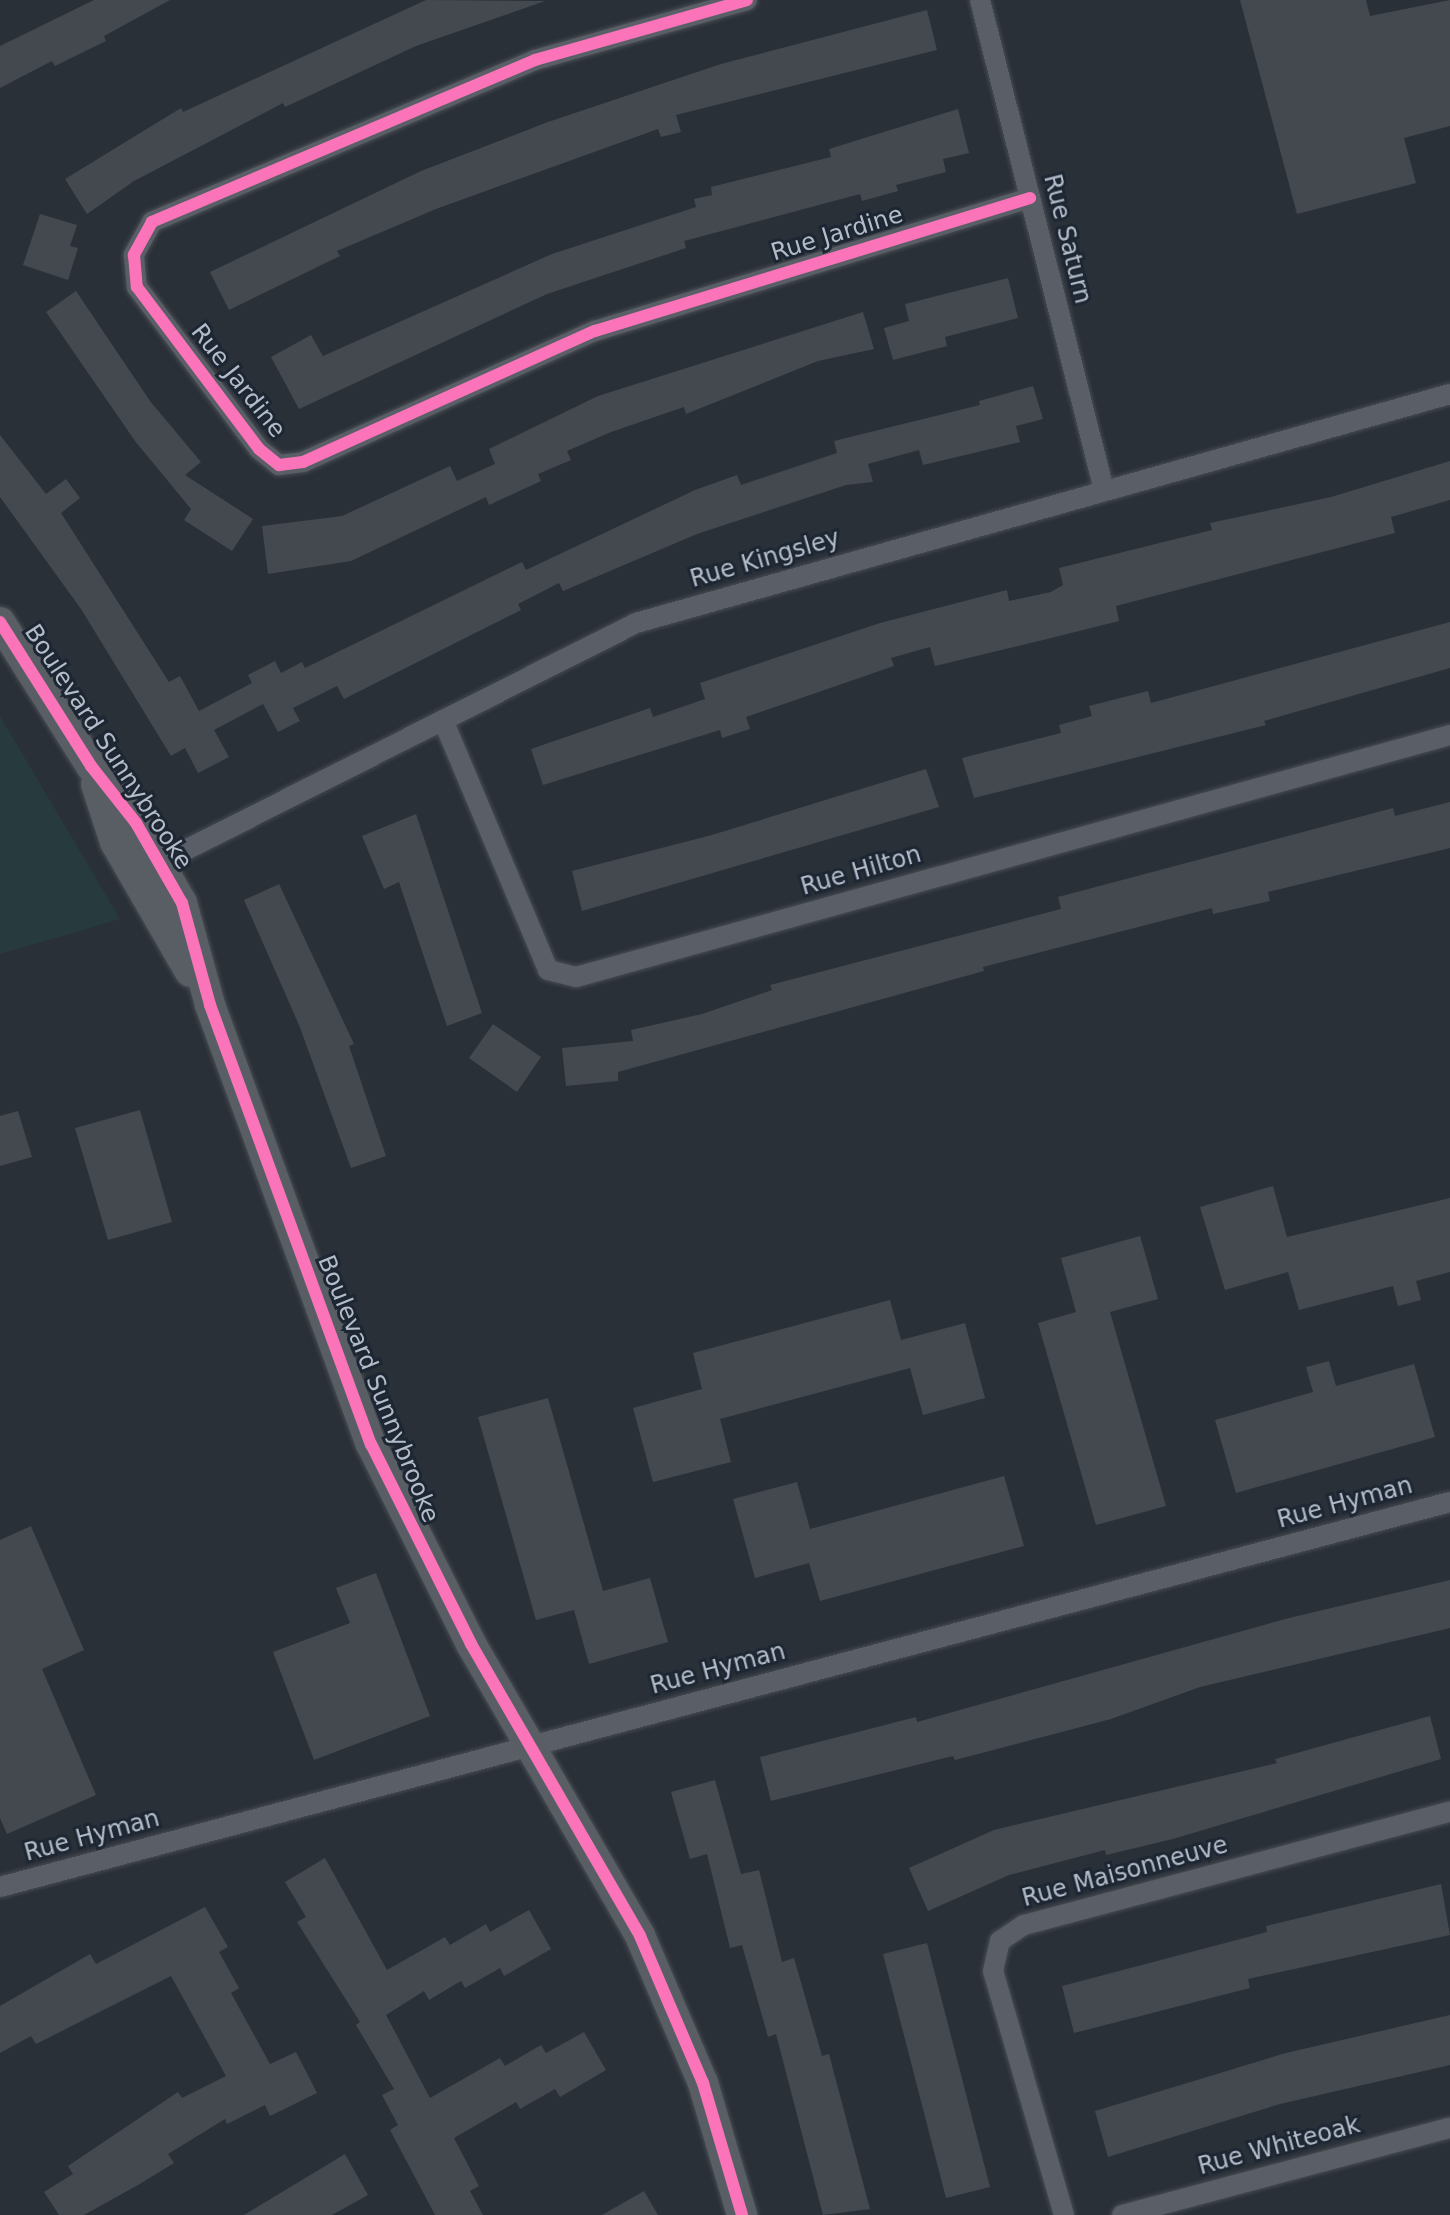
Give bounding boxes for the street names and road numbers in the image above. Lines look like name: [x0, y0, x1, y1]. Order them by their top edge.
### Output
street label: Rue Saturn: [1037, 171, 1097, 307]
street label: Rue Jardine: [768, 200, 906, 268]
street label: Rue Jardine: [185, 318, 291, 444]
street label: Rue Kingsley: [687, 524, 843, 594]
street label: Boulevard Sunnybrooke: [18, 619, 198, 875]
street label: Rue Hilton: [797, 840, 925, 902]
street label: Boulevard Sunnybrooke: [311, 1251, 445, 1527]
street label: Rue Hyman: [1274, 1471, 1416, 1535]
street label: Rue Hyman: [647, 1637, 789, 1701]
street label: Rue Hyman: [21, 1804, 163, 1868]
street label: Rue Maisonneuve: [1019, 1831, 1231, 1913]
street label: Rue Whiteoak: [1195, 2111, 1363, 2181]

